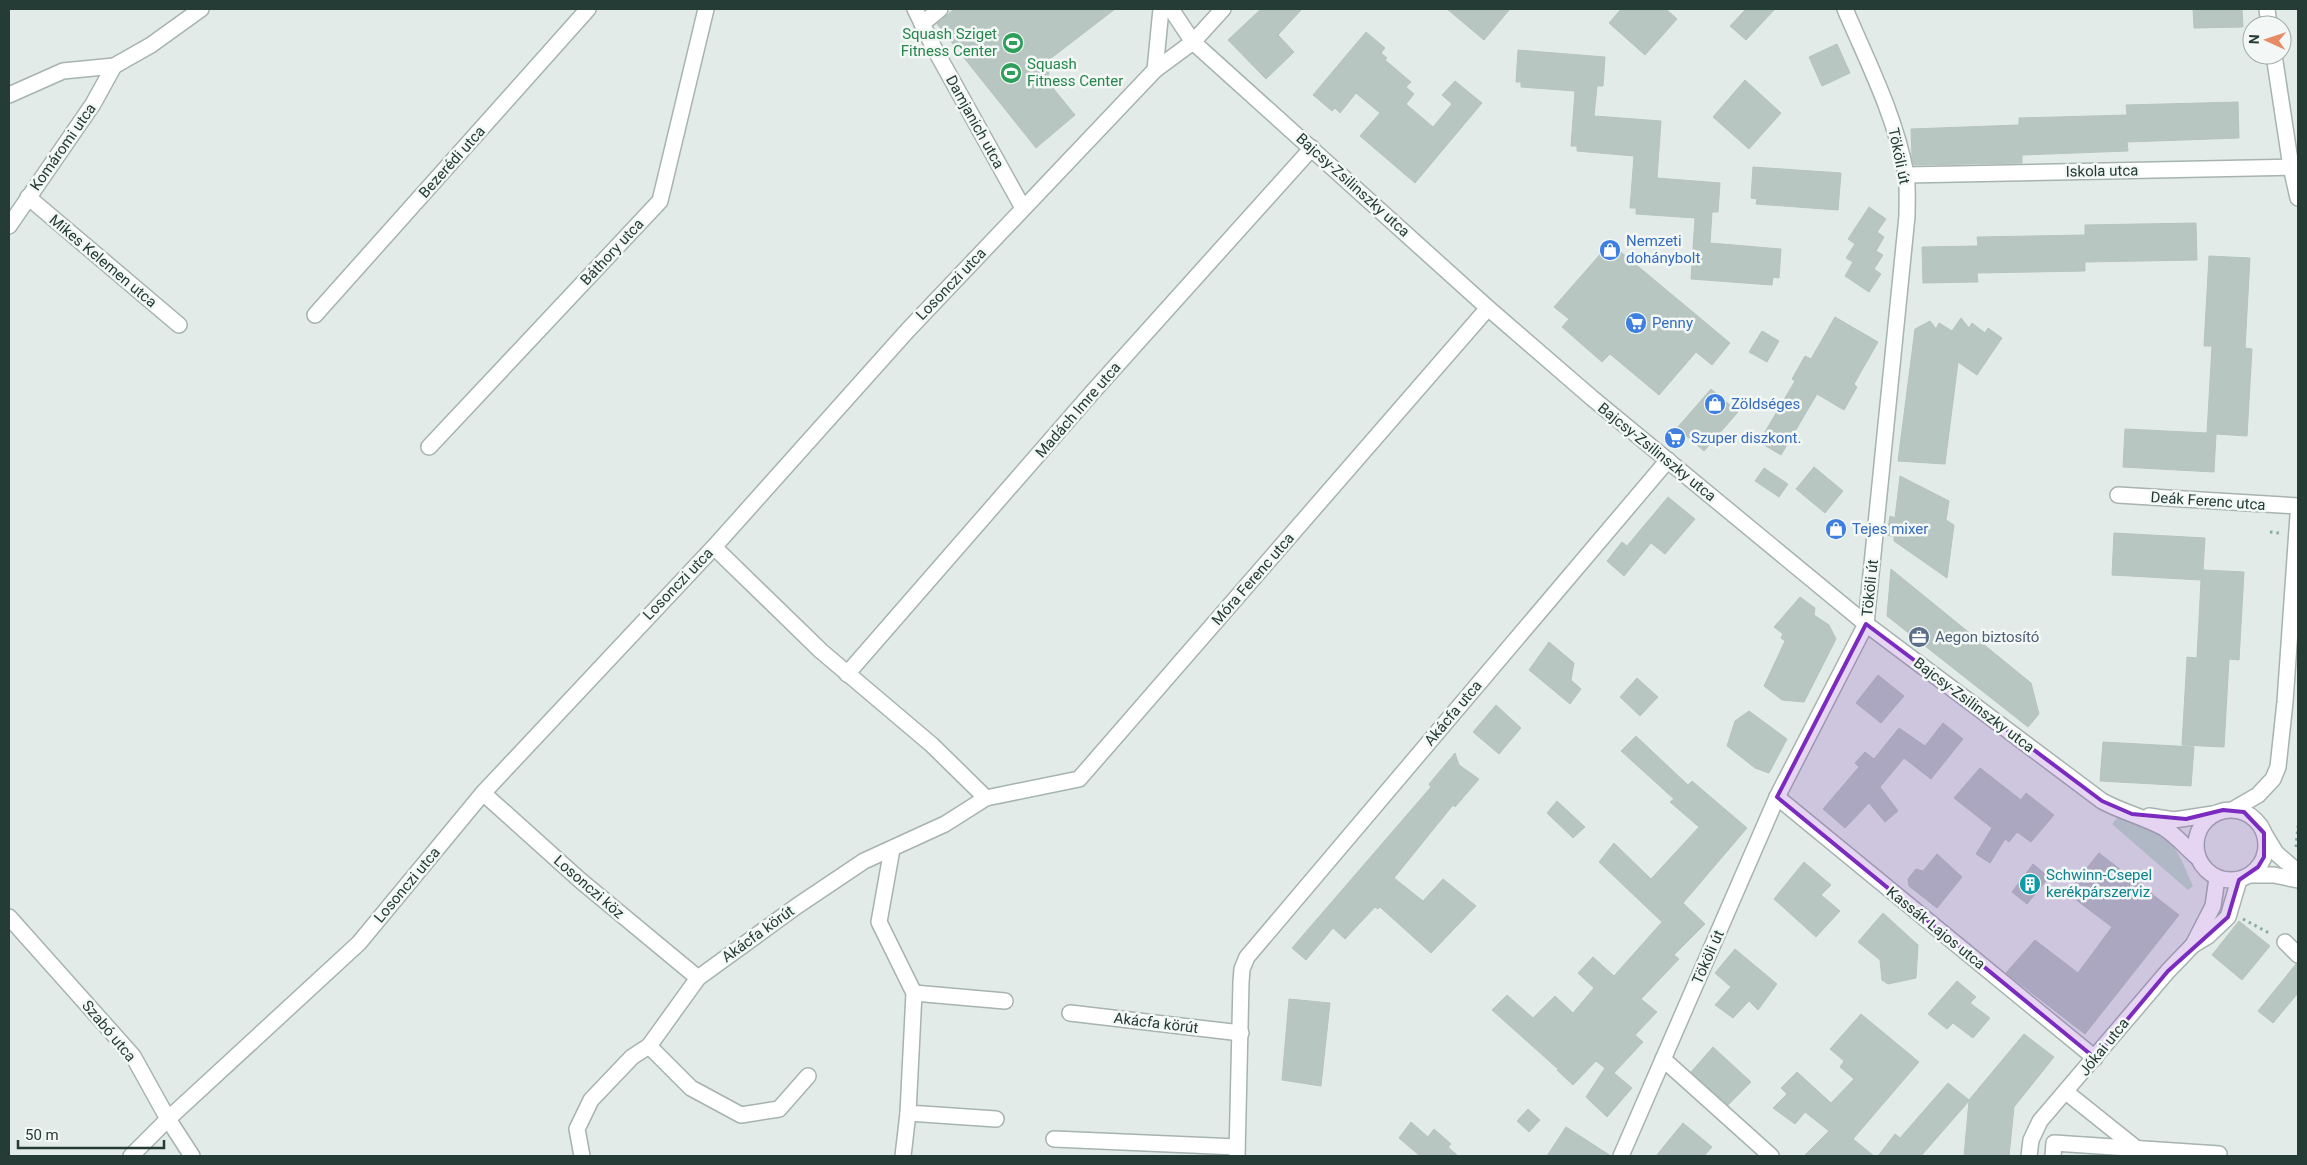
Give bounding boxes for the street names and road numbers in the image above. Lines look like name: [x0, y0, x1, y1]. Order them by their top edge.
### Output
street label: Damjanich utca: [942, 72, 1008, 172]
street label: Komáromi utca: [26, 100, 100, 194]
street label: Bezerédi utca: [415, 122, 489, 202]
street label: Tököli út: [1884, 126, 1914, 186]
street label: Bajcsy-Zsilinszky utca: [1292, 129, 1414, 241]
street label: Iskola utca: [2065, 161, 2139, 181]
street label: Mikes Kelemen utca: [46, 211, 160, 311]
street label: Báthory utca: [577, 215, 647, 289]
street label: Losonczi utca: [912, 244, 990, 324]
street label: Madách Imre utca: [1032, 359, 1124, 461]
street label: Bajcsy-Zsilinszky utca: [1594, 399, 1720, 505]
street label: Deák Ferenc utca: [2150, 488, 2266, 514]
street label: Móra Ferenc utca: [1208, 529, 1298, 629]
street label: Losonczi utca: [639, 544, 717, 624]
street label: Tököli út: [1858, 559, 1882, 617]
street label: Bajcsy-Zsilinszky utca: [1910, 654, 2038, 756]
street label: Akácfa utca: [1420, 677, 1486, 749]
street label: Losonczi utca: [370, 844, 444, 926]
street label: Losonczi köz: [550, 852, 628, 922]
street label: Kassák Lajos utca: [1883, 883, 1989, 973]
street label: Akácfa körút: [718, 902, 798, 966]
street label: Tököli út: [1688, 927, 1728, 987]
street label: Szabó utca: [78, 997, 140, 1065]
street label: Akácfa körút: [1113, 1009, 1199, 1037]
street label: Jókai utca: [2075, 1014, 2133, 1080]

